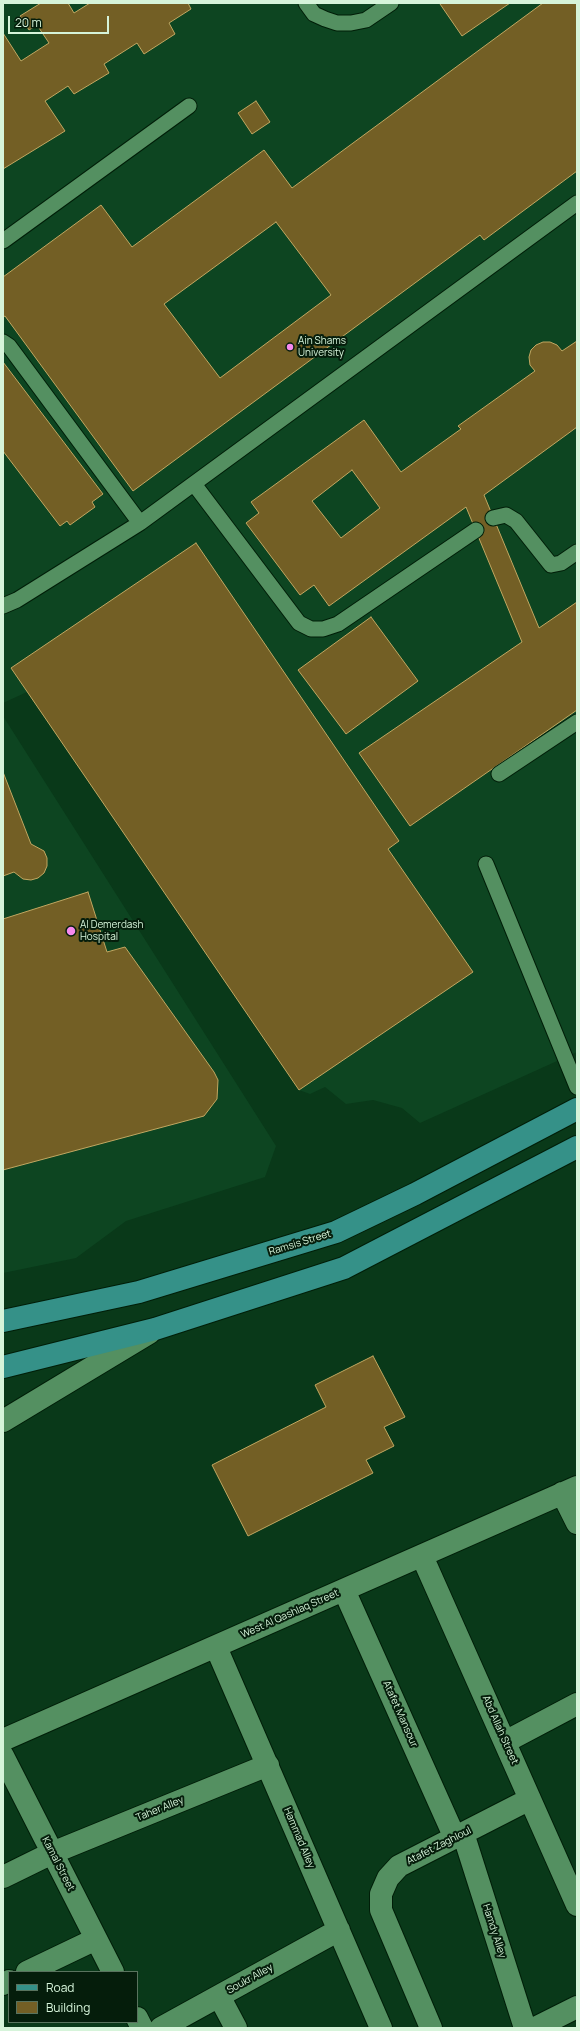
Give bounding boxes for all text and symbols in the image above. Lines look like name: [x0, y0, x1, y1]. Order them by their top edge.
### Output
scale bar: [10, 8, 111, 34]
text: 20 m: [15, 14, 42, 31]
place label: Ain Shams University: [298, 335, 346, 358]
marker: Ain Shams University: [285, 342, 295, 352]
place label: Al Demerdash Hospital: [80, 919, 144, 942]
marker: Al Demerdash Hospital: [65, 925, 77, 937]
street label: Ramsis Street: [267, 1228, 333, 1258]
street label: West Al Qashlaq Street: [239, 1587, 341, 1641]
street label: Atafet Mansour: [380, 1679, 420, 1749]
street label: Abd Allah Street: [479, 1694, 521, 1766]
street label: Taher Alley: [134, 1794, 186, 1824]
street label: Hammad Alley: [281, 1806, 317, 1870]
street label: Atafet Zaghloul: [405, 1825, 473, 1867]
street label: Kamal Street: [39, 1835, 77, 1893]
street label: Hamdy Alley: [480, 1902, 508, 1960]
street label: Soukr Alley: [225, 1961, 275, 1997]
legend: [8, 1971, 138, 2023]
text: Road: [46, 1979, 74, 1996]
text: Building: [46, 1999, 90, 2016]

